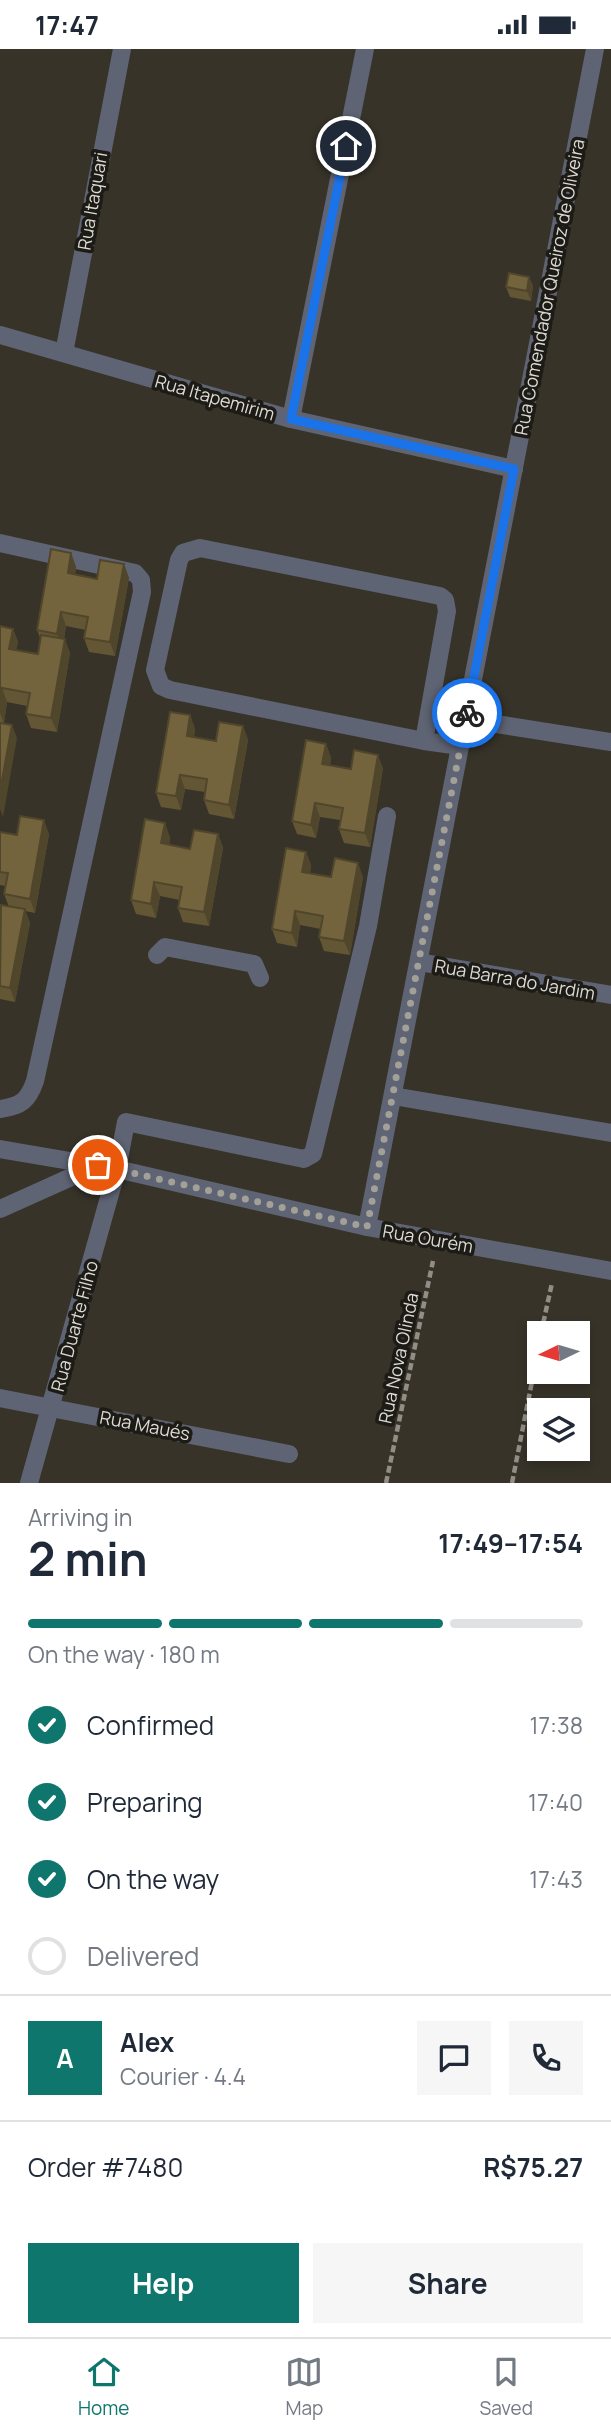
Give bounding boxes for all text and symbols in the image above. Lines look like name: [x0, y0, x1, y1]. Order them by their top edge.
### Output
text: 17:47: [35, 7, 99, 43]
pin: [316, 116, 376, 176]
icon: home: [327, 127, 365, 165]
street label: Rua Comendador Queiroz de Oliveira: [508, 137, 590, 437]
street label: Rua Itaquari: [72, 150, 112, 252]
street label: Rua Itapemirim: [152, 368, 278, 426]
courier: [432, 678, 502, 748]
icon: bike: [448, 694, 486, 732]
street label: Rua Barra do Jardim: [433, 953, 597, 1005]
pin: [68, 1135, 128, 1195]
icon: bag: [79, 1146, 117, 1184]
street label: Rua Ourém: [381, 1218, 475, 1258]
street label: Rua Duarte Filho: [45, 1258, 103, 1394]
street label: Rua Nova Olinda: [372, 1290, 424, 1426]
north arrow: [527, 1321, 590, 1384]
map controls: [527, 1321, 590, 1461]
button: layers: [527, 1398, 590, 1461]
street label: Rua Maués: [98, 1404, 192, 1446]
text: Arriving in: [28, 1501, 133, 1533]
text: 17:49–17:54: [438, 1525, 583, 1561]
text: 2 min: [28, 1527, 148, 1590]
text: On the way · 180 m: [28, 1638, 220, 1670]
icon: check: [28, 1706, 66, 1744]
text: Confirmed: [87, 1707, 214, 1743]
text: 17:38: [530, 1709, 583, 1741]
icon: check: [28, 1783, 66, 1821]
text: Preparing: [87, 1784, 203, 1820]
text: 17:40: [528, 1786, 583, 1818]
icon: check: [28, 1860, 66, 1898]
text: On the way: [87, 1861, 219, 1897]
text: 17:43: [529, 1863, 583, 1895]
text: Delivered: [87, 1938, 199, 1974]
button: chat: [417, 2021, 491, 2095]
button: phone: [509, 2021, 583, 2095]
text: Alex: [120, 2024, 174, 2060]
text: A: [56, 2040, 74, 2076]
text: Courier · 4.4: [120, 2060, 246, 2092]
text: Order #7480: [28, 2149, 183, 2185]
text: R$75.27: [483, 2149, 583, 2185]
button: Help: [28, 2243, 299, 2323]
button: Share: [313, 2243, 583, 2323]
tab: Home: [78, 2353, 129, 2421]
tab: Map: [285, 2353, 323, 2421]
tab: Saved: [479, 2353, 533, 2421]

